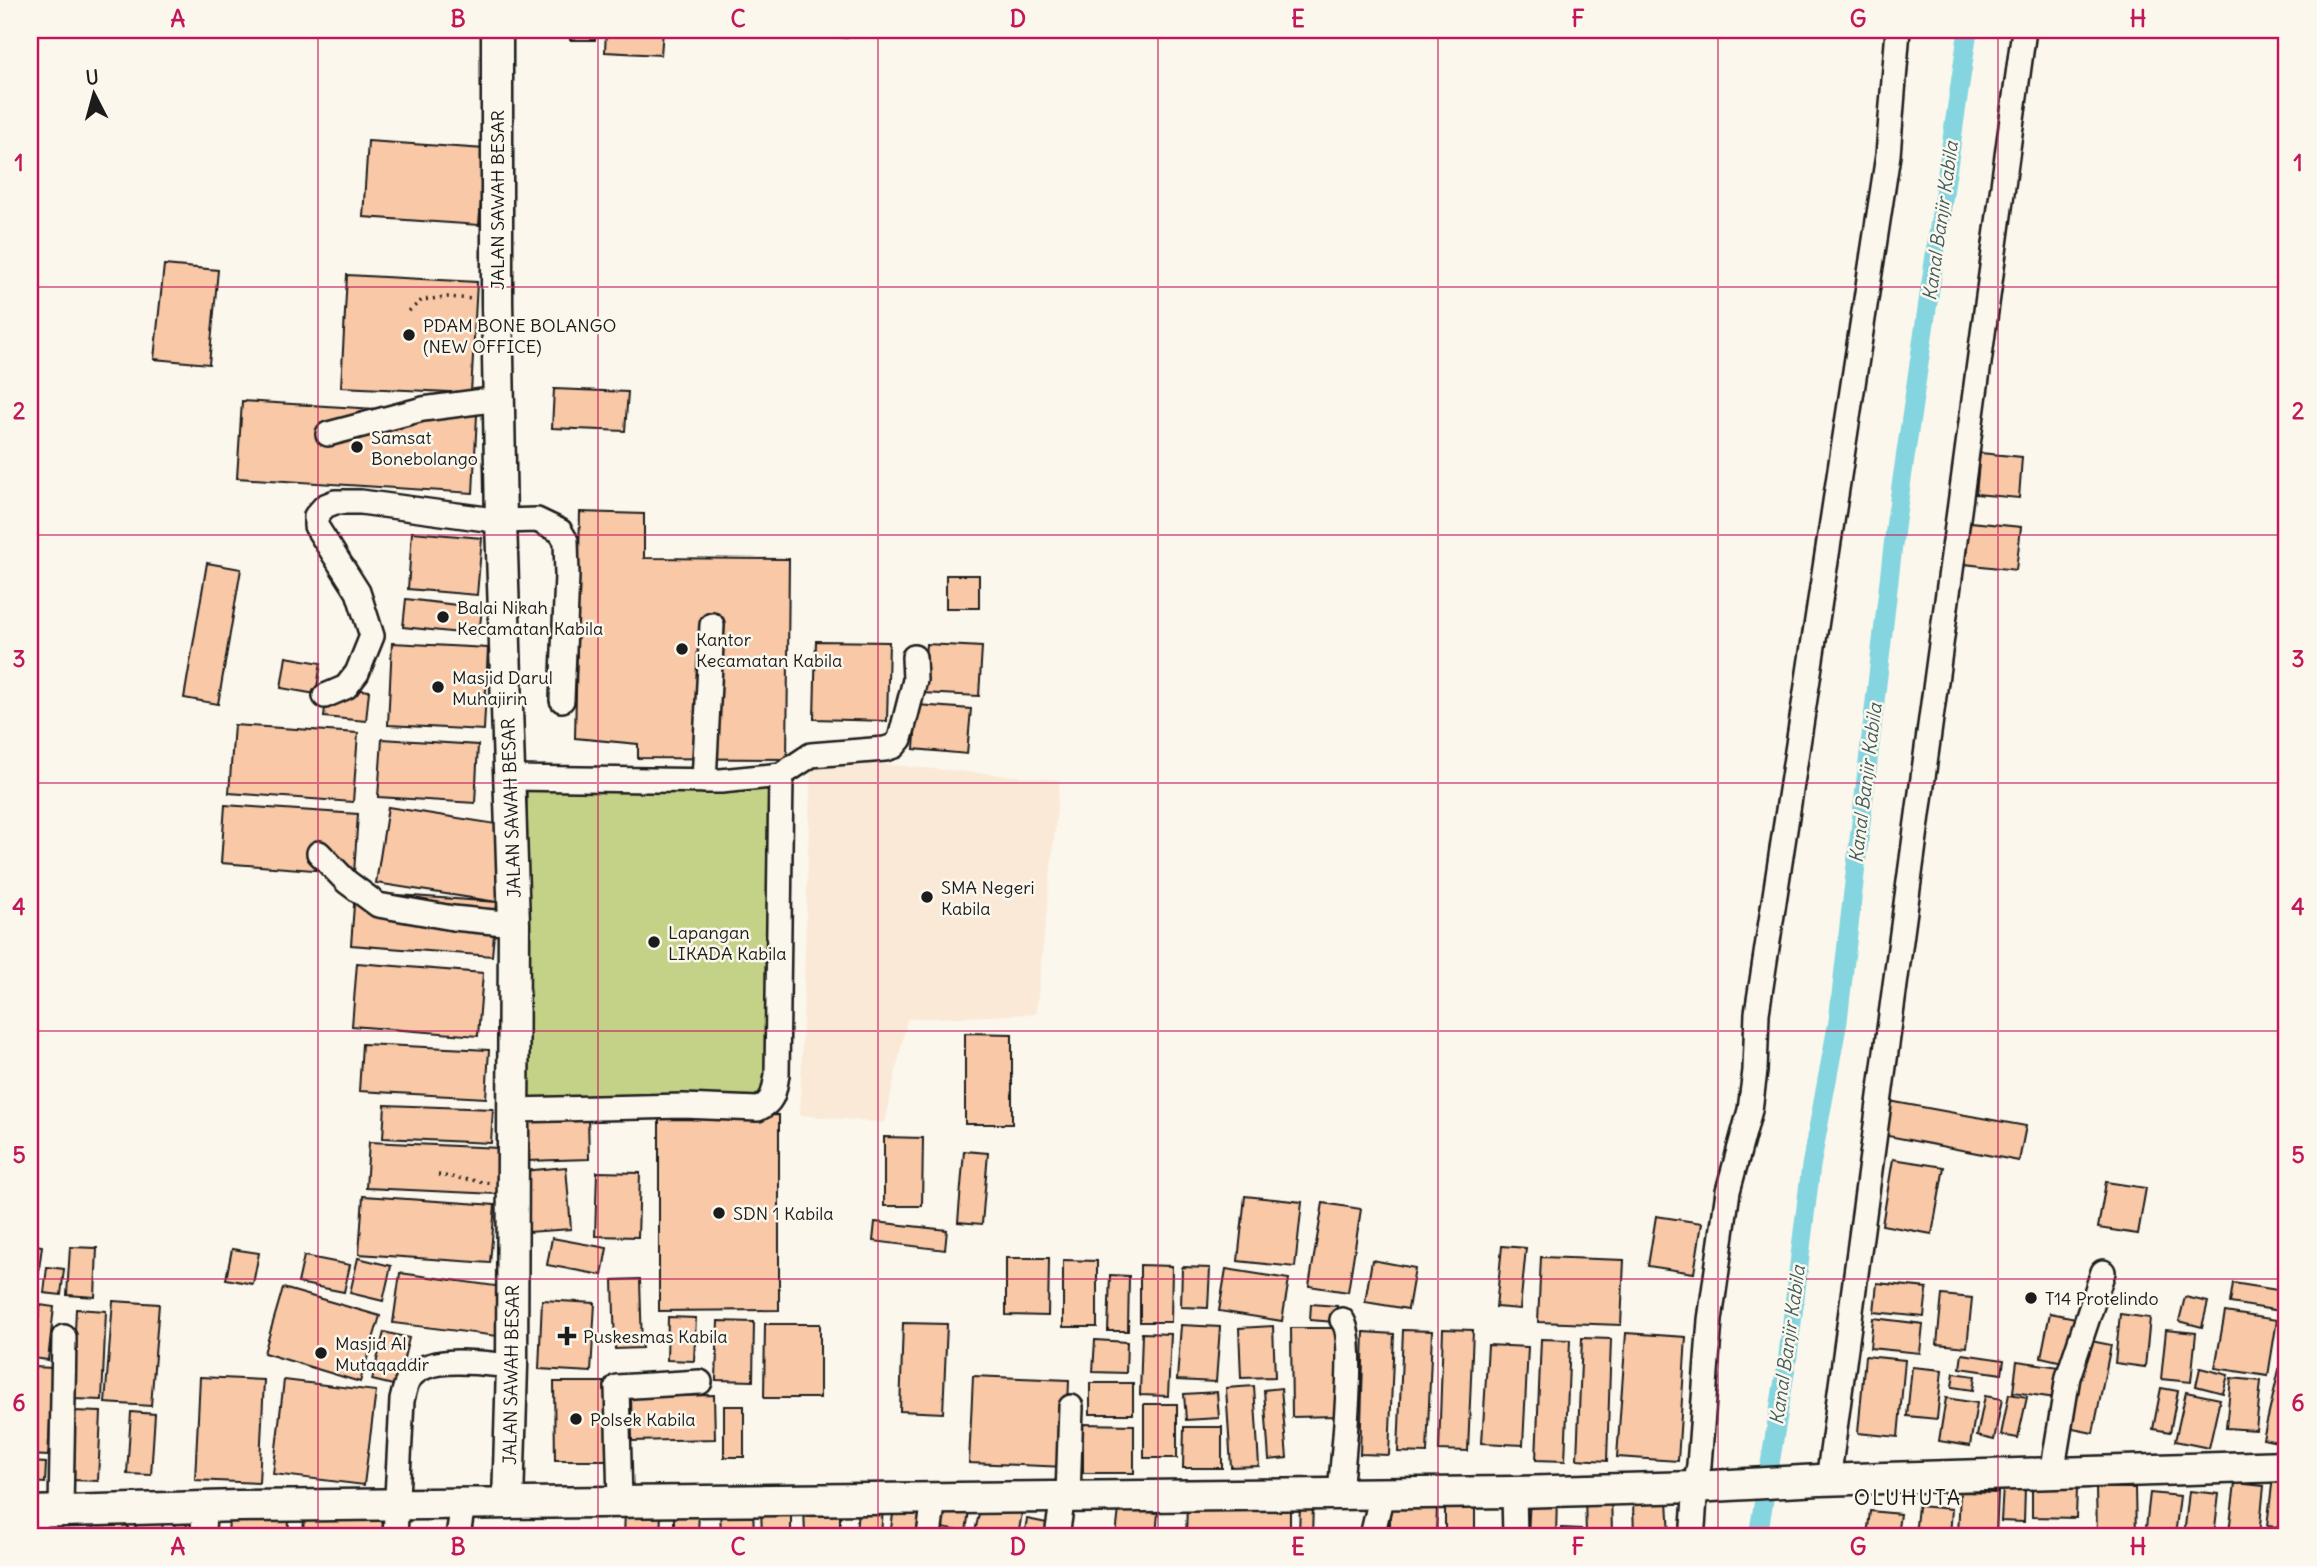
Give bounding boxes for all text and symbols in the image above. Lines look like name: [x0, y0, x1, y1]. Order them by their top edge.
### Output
text: A: [171, 4, 186, 33]
text: B: [450, 4, 466, 33]
text: C: [730, 4, 746, 33]
text: D: [1010, 4, 1026, 33]
text: E: [1291, 4, 1305, 33]
text: F: [1571, 4, 1585, 33]
text: G: [1850, 4, 1866, 33]
text: H: [2130, 4, 2146, 33]
north arrow: [60, 60, 130, 130]
text: U: [85, 64, 100, 90]
street label: JALAN SAWAH BESAR: [486, 110, 509, 290]
water label: Kanal Banjir Kabila: [1917, 139, 1963, 302]
text: 1: [14, 148, 24, 177]
text: 1: [2293, 148, 2303, 177]
place label: PDAM BONE BOLANGO (NEW OFFICE): [423, 314, 617, 358]
marker: PDAM BONE BOLANGO (NEW OFFICE): [401, 327, 417, 343]
text: 2: [13, 396, 26, 425]
text: 2: [2292, 396, 2305, 425]
place label: Samsat Bonebolango: [371, 426, 478, 470]
marker: Samsat Bonebolango: [349, 439, 365, 455]
place label: Balai Nikah Kecamatan Kabila: [457, 596, 603, 640]
marker: Balai Nikah Kecamatan Kabila: [435, 609, 451, 625]
place label: Kantor Kecamatan Kabila: [696, 628, 842, 672]
marker: Kantor Kecamatan Kabila: [674, 641, 690, 657]
text: 3: [12, 644, 26, 673]
text: 3: [2291, 644, 2305, 673]
place label: Masjid Darul Muhajirin: [452, 666, 553, 710]
marker: Masjid Darul Muhajirin: [430, 679, 446, 695]
water label: Kanal Banjir Kabila: [1843, 701, 1887, 864]
street label: JALAN SAWAH BESAR: [496, 718, 526, 898]
place label: SMA Negeri Kabila: [941, 876, 1035, 920]
marker: SMA Negeri Kabila: [919, 889, 935, 905]
text: 4: [12, 892, 26, 921]
text: 4: [2291, 892, 2305, 921]
place label: Lapangan LIKADA Kabila: [668, 921, 786, 965]
marker: Lapangan LIKADA Kabila: [646, 934, 662, 950]
text: 5: [12, 1140, 26, 1169]
text: 5: [2291, 1140, 2305, 1169]
place label: SDN 1 Kabila: [733, 1202, 833, 1225]
marker: SDN 1 Kabila: [711, 1205, 727, 1221]
water label: Kanal Banjir Kabila: [1764, 1263, 1810, 1426]
street label: JALAN SAWAH BESAR: [498, 1285, 524, 1465]
place label: T14 Protelindo: [2045, 1287, 2159, 1310]
marker: T14 Protelindo: [2023, 1290, 2039, 1306]
place label: Puskesmas Kabila: [583, 1325, 728, 1348]
marker: Puskesmas Kabila: [557, 1326, 577, 1346]
place label: Masjid Al Mutaqaddir: [335, 1332, 430, 1376]
marker: Masjid Al Mutaqaddir: [313, 1345, 329, 1361]
text: 6: [12, 1388, 26, 1417]
text: 6: [2291, 1388, 2305, 1417]
place label: Polsek Kabila: [590, 1408, 696, 1431]
marker: Polsek Kabila: [568, 1411, 584, 1427]
district label: OLUHUTA: [1854, 1484, 1962, 1511]
text: A: [171, 1532, 186, 1561]
text: B: [450, 1532, 466, 1561]
text: C: [730, 1532, 746, 1561]
text: D: [1010, 1532, 1026, 1561]
text: E: [1291, 1532, 1305, 1561]
text: F: [1571, 1532, 1585, 1561]
text: G: [1850, 1532, 1866, 1561]
text: H: [2130, 1532, 2146, 1561]

